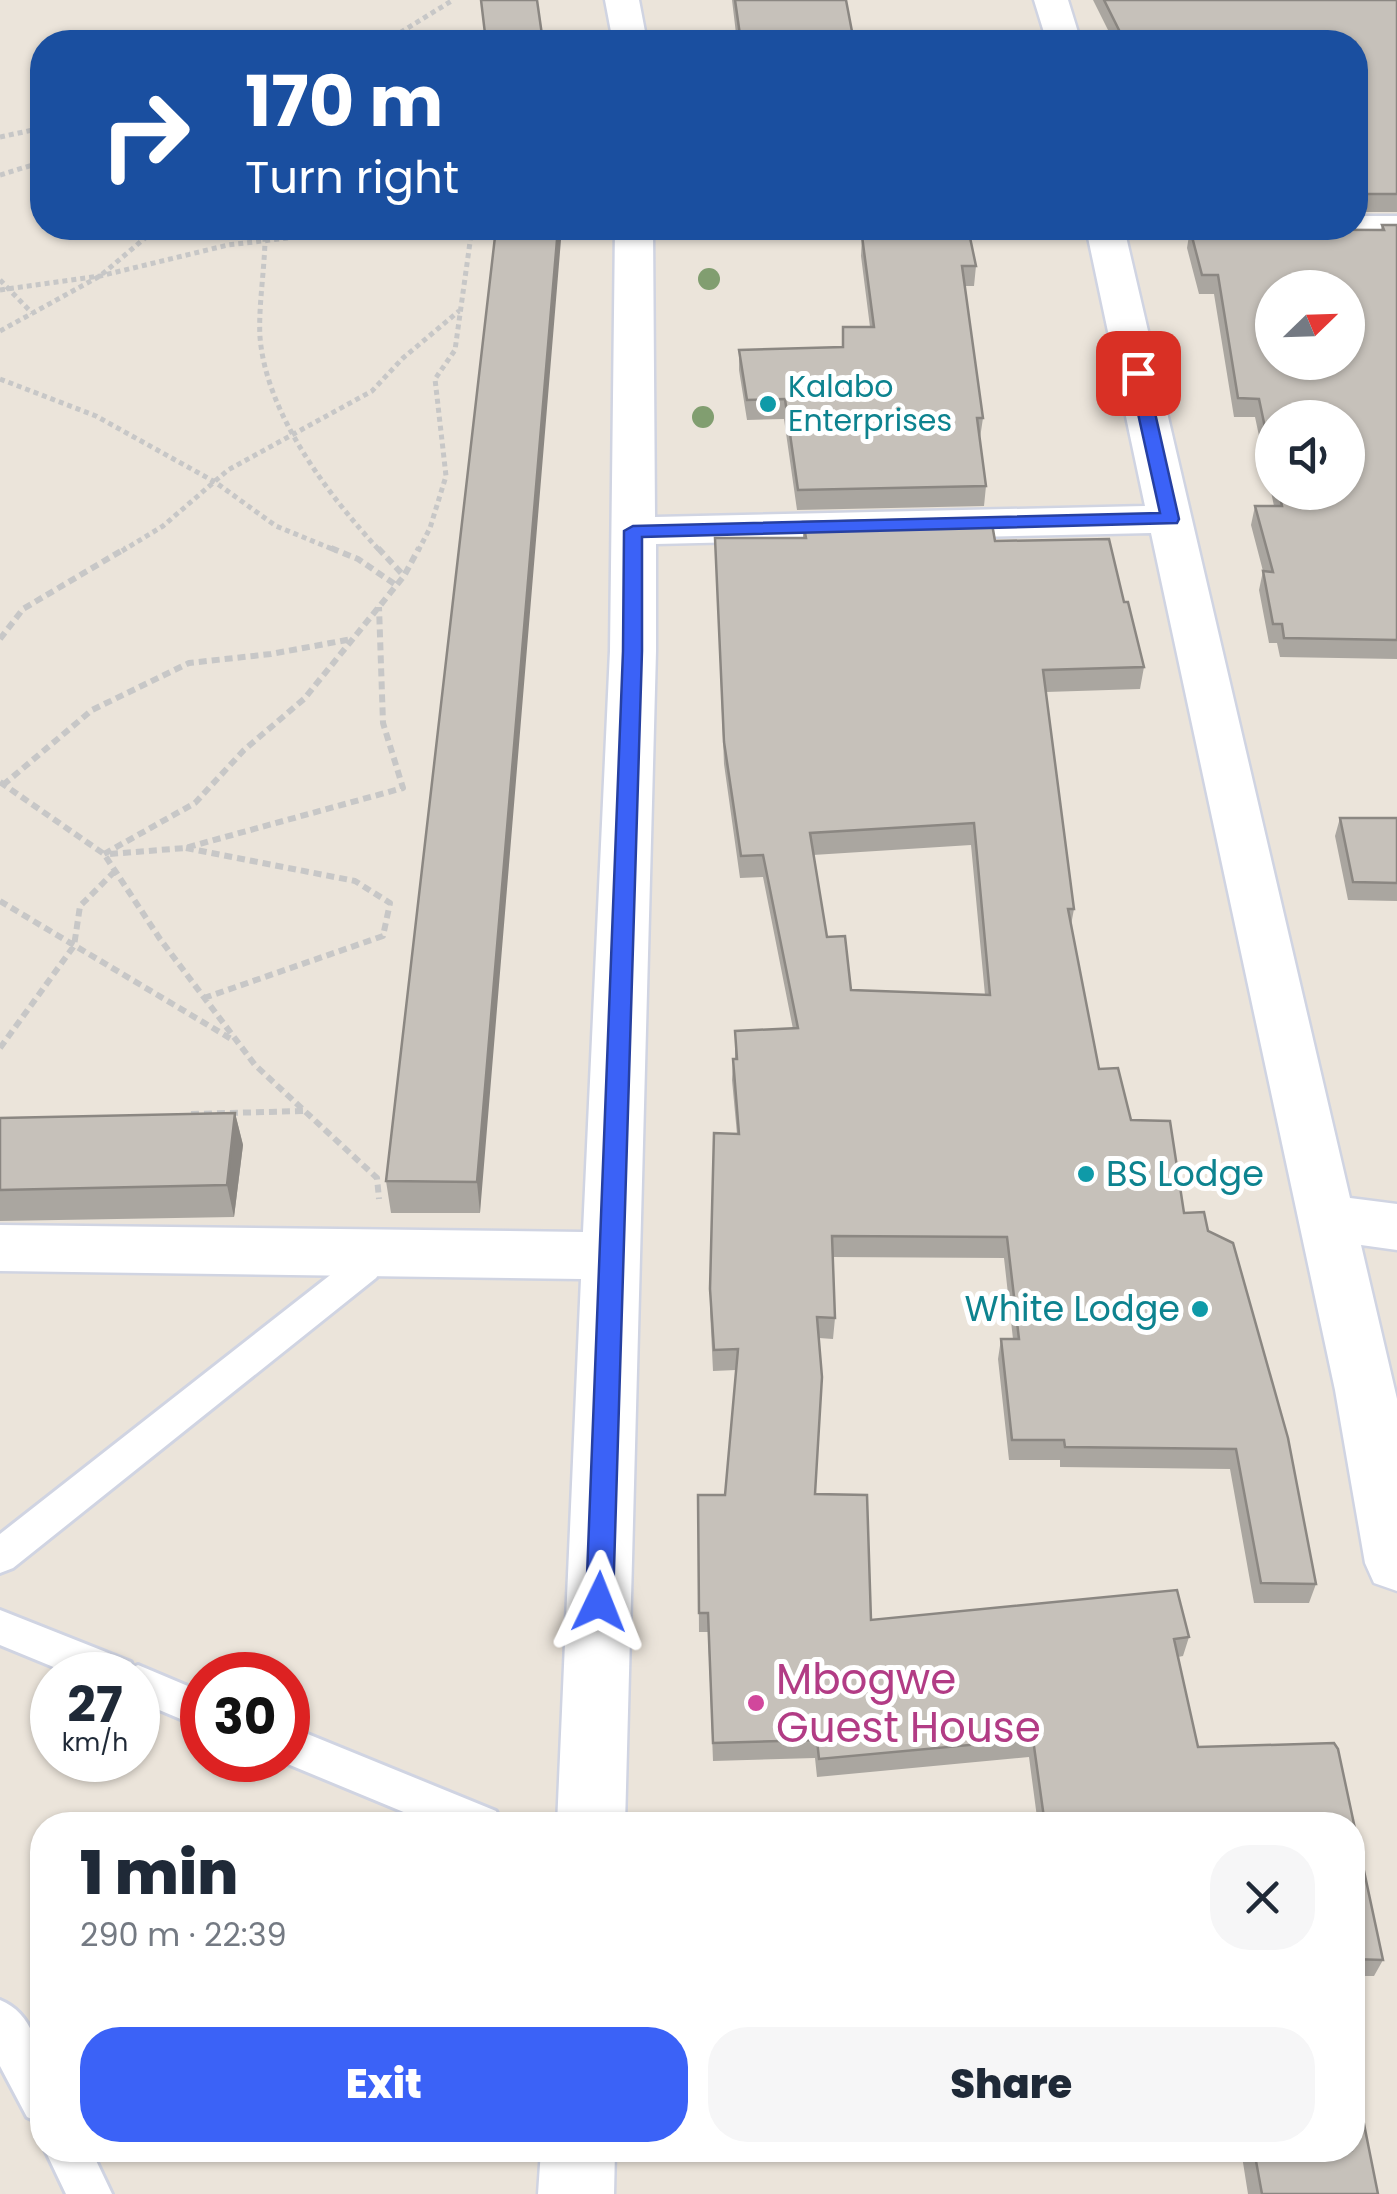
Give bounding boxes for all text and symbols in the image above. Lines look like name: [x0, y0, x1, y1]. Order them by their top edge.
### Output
text: 170 m: [245, 52, 443, 151]
icon: right: [80, 70, 210, 200]
text: Turn right: [245, 146, 459, 209]
north arrow: [1255, 270, 1365, 380]
map controls: [1255, 270, 1365, 510]
pin: [1096, 331, 1181, 416]
icon: arrive: [1111, 346, 1166, 401]
place label: Kalabo Enterprises: [788, 365, 952, 442]
marker: Kalabo Enterprises: [757, 393, 779, 415]
button: sound: [1255, 400, 1365, 510]
place label: BS Lodge: [1106, 1149, 1264, 1198]
marker: BS Lodge: [1075, 1163, 1097, 1185]
place label: White Lodge: [965, 1284, 1180, 1333]
marker: White Lodge: [1189, 1298, 1211, 1320]
position arrow: [547, 1550, 651, 1654]
place label: Mbogwe Guest House: [776, 1650, 1041, 1757]
speed limit sign: 30: [180, 1652, 310, 1782]
text: 27: [67, 1669, 123, 1740]
marker: Mbogwe Guest House: [745, 1692, 767, 1714]
text: km/h: [62, 1725, 128, 1760]
text: 1 min: [80, 1831, 238, 1915]
button: close: [1210, 1845, 1315, 1950]
text: 290 m · 22:39: [80, 1912, 287, 1957]
button: Exit: [80, 2027, 688, 2142]
button: Share: [708, 2027, 1315, 2142]

